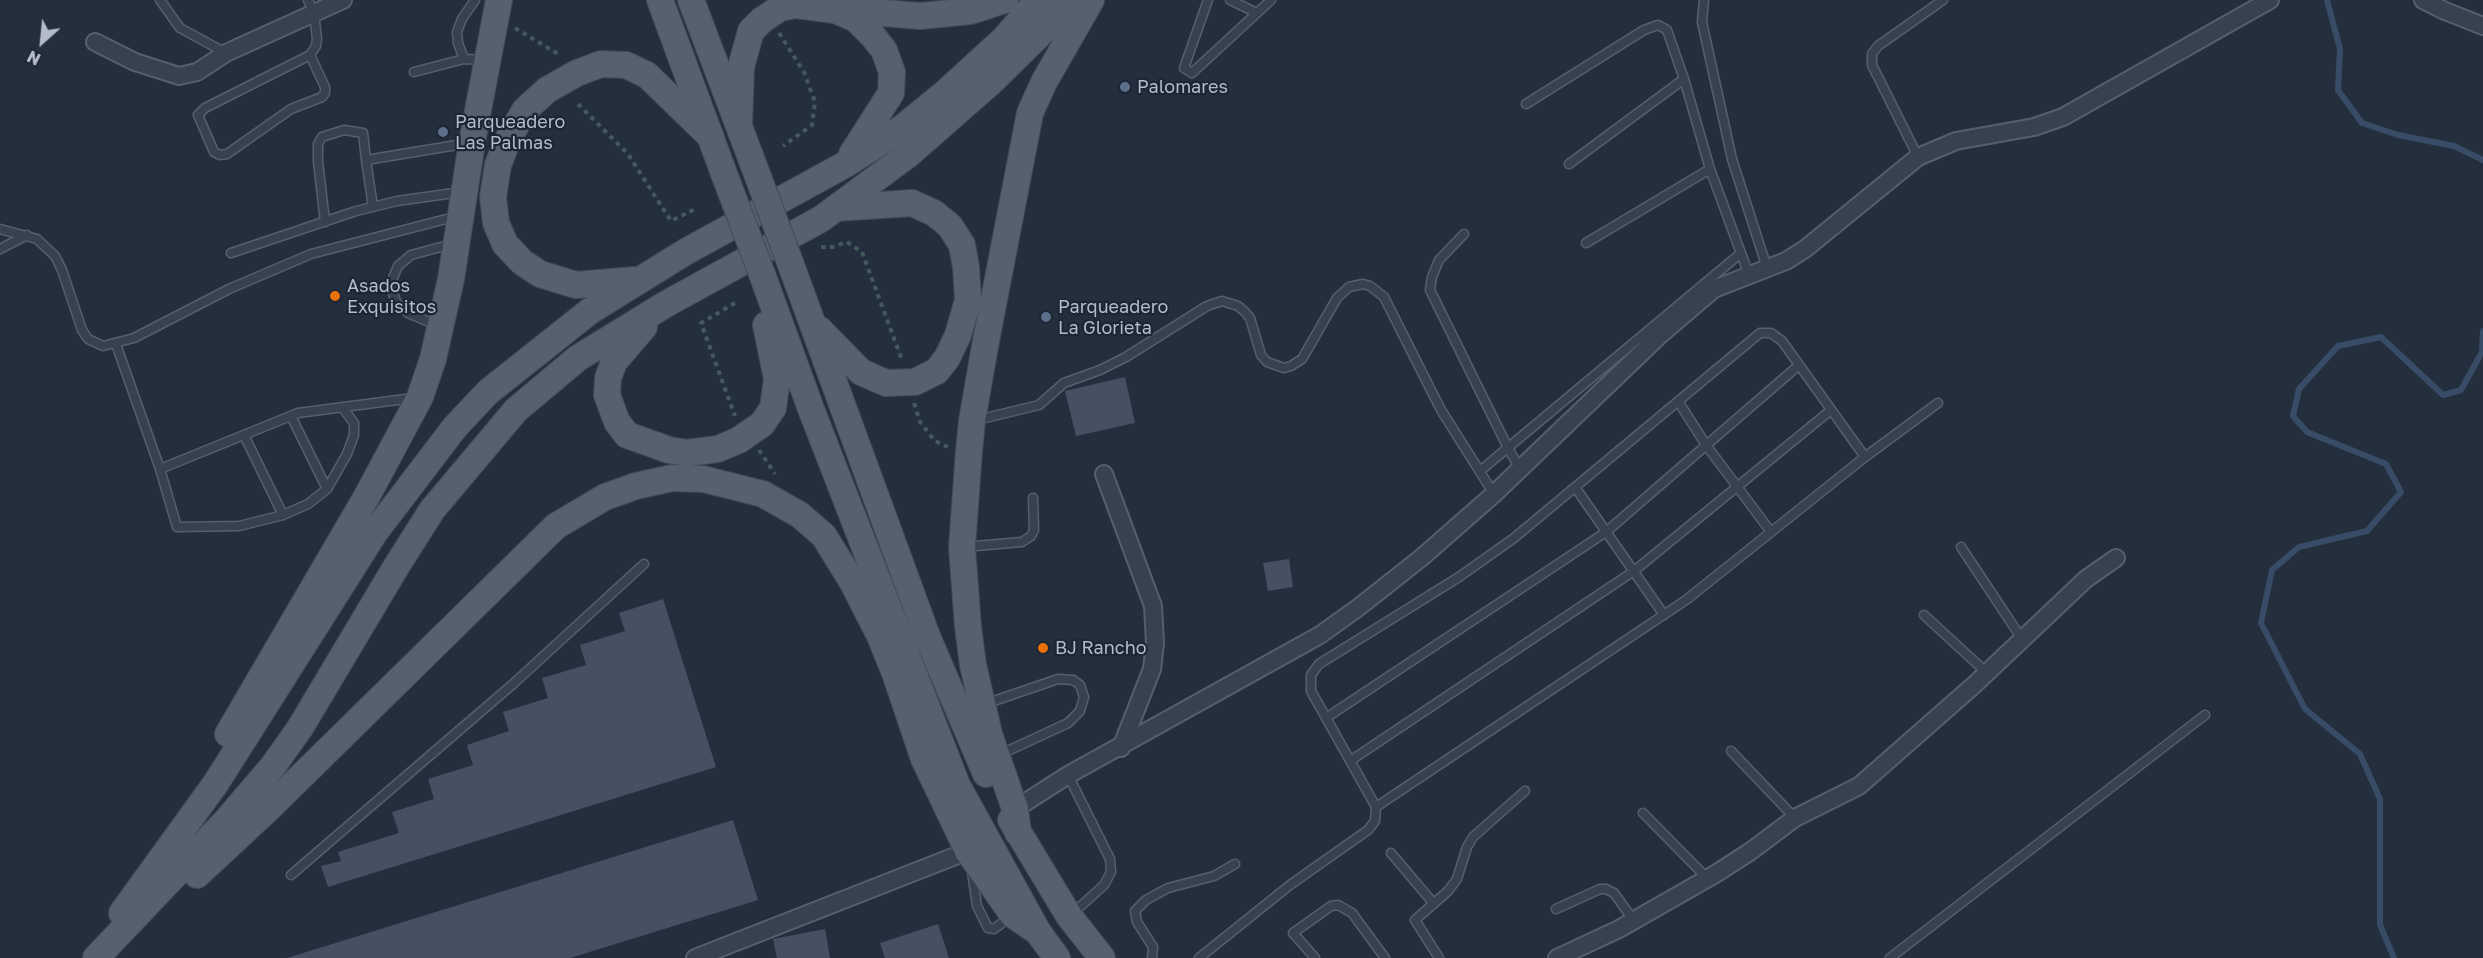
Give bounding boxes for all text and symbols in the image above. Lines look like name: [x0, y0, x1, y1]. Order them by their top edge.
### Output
north arrow: [12, 12, 72, 72]
text: N: [24, 46, 44, 70]
place label: Palomares: [1137, 76, 1228, 98]
marker: Palomares: [1118, 80, 1132, 94]
place label: Parqueadero Las Palmas: [455, 111, 565, 154]
marker: Parqueadero Las Palmas: [436, 125, 450, 139]
place label: Asados Exquisitos: [347, 275, 436, 318]
marker: Asados Exquisitos: [328, 289, 342, 303]
place label: Parqueadero La Glorieta: [1058, 296, 1168, 338]
marker: Parqueadero La Glorieta: [1039, 310, 1053, 324]
place label: BJ Rancho: [1055, 637, 1147, 659]
marker: BJ Rancho: [1036, 641, 1050, 655]

